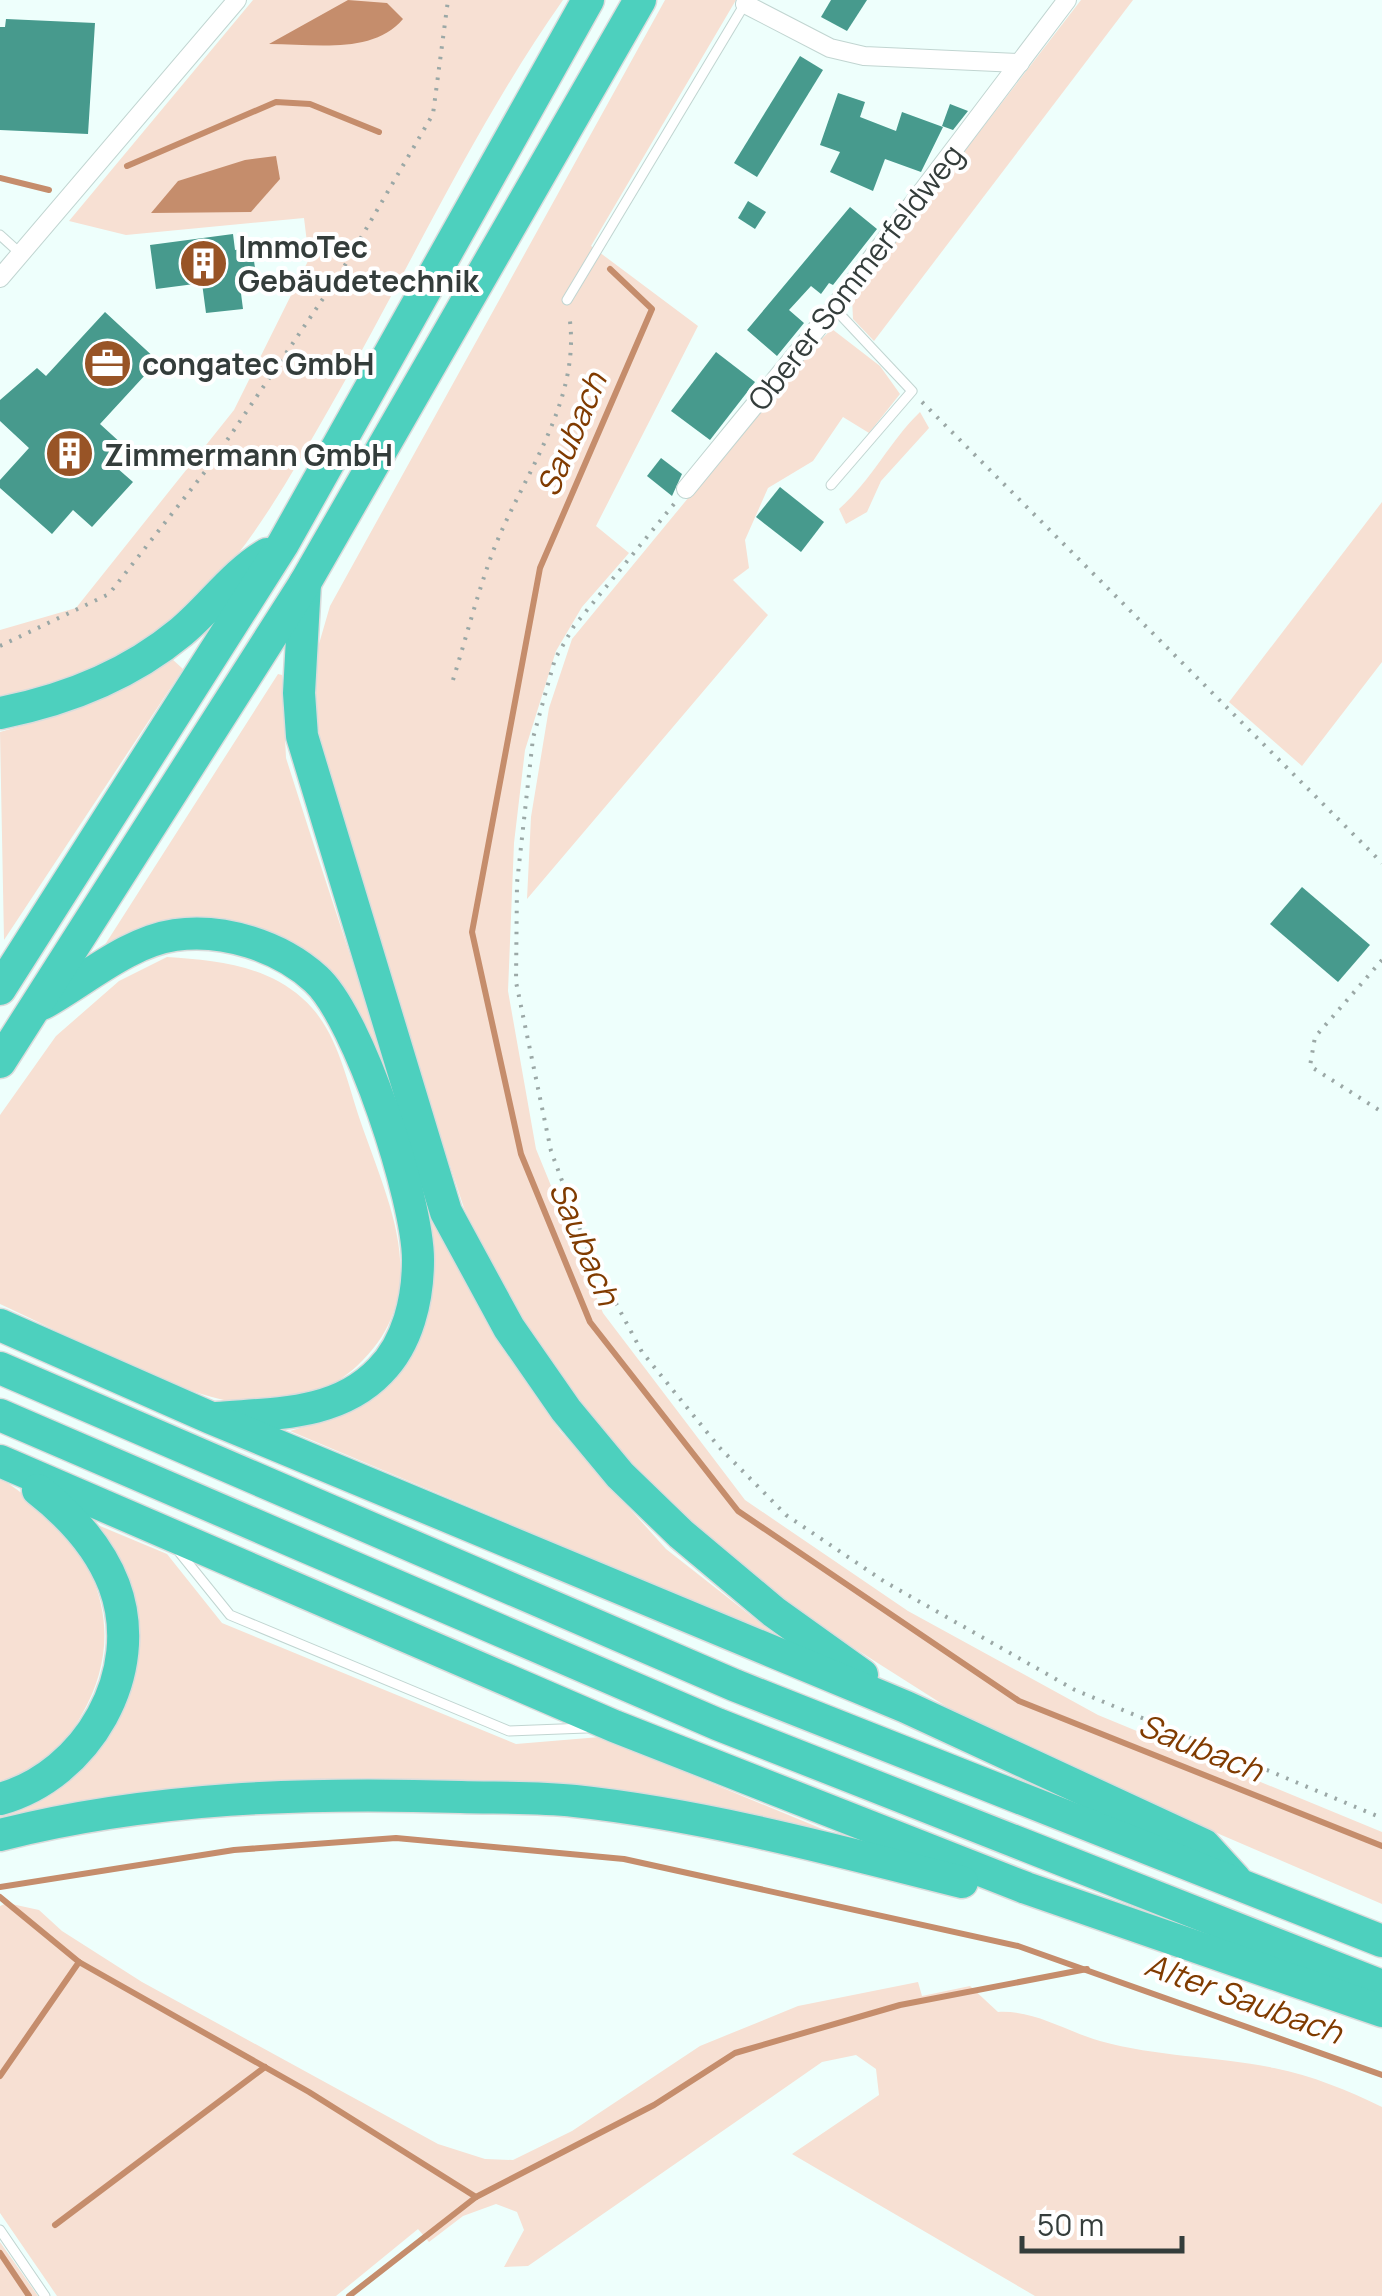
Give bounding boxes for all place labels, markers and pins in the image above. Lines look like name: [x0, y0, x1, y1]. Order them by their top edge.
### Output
place label: ImmoTec Gebäudetechnik: [238, 226, 480, 301]
building icon: ImmoTec Gebäudetechnik: [177, 237, 229, 289]
office icon: congatec GmbH: [81, 337, 133, 389]
place label: congatec GmbH: [142, 343, 374, 384]
building icon: Zimmermann GmbH: [43, 428, 95, 480]
place label: Zimmermann GmbH: [104, 434, 393, 475]

